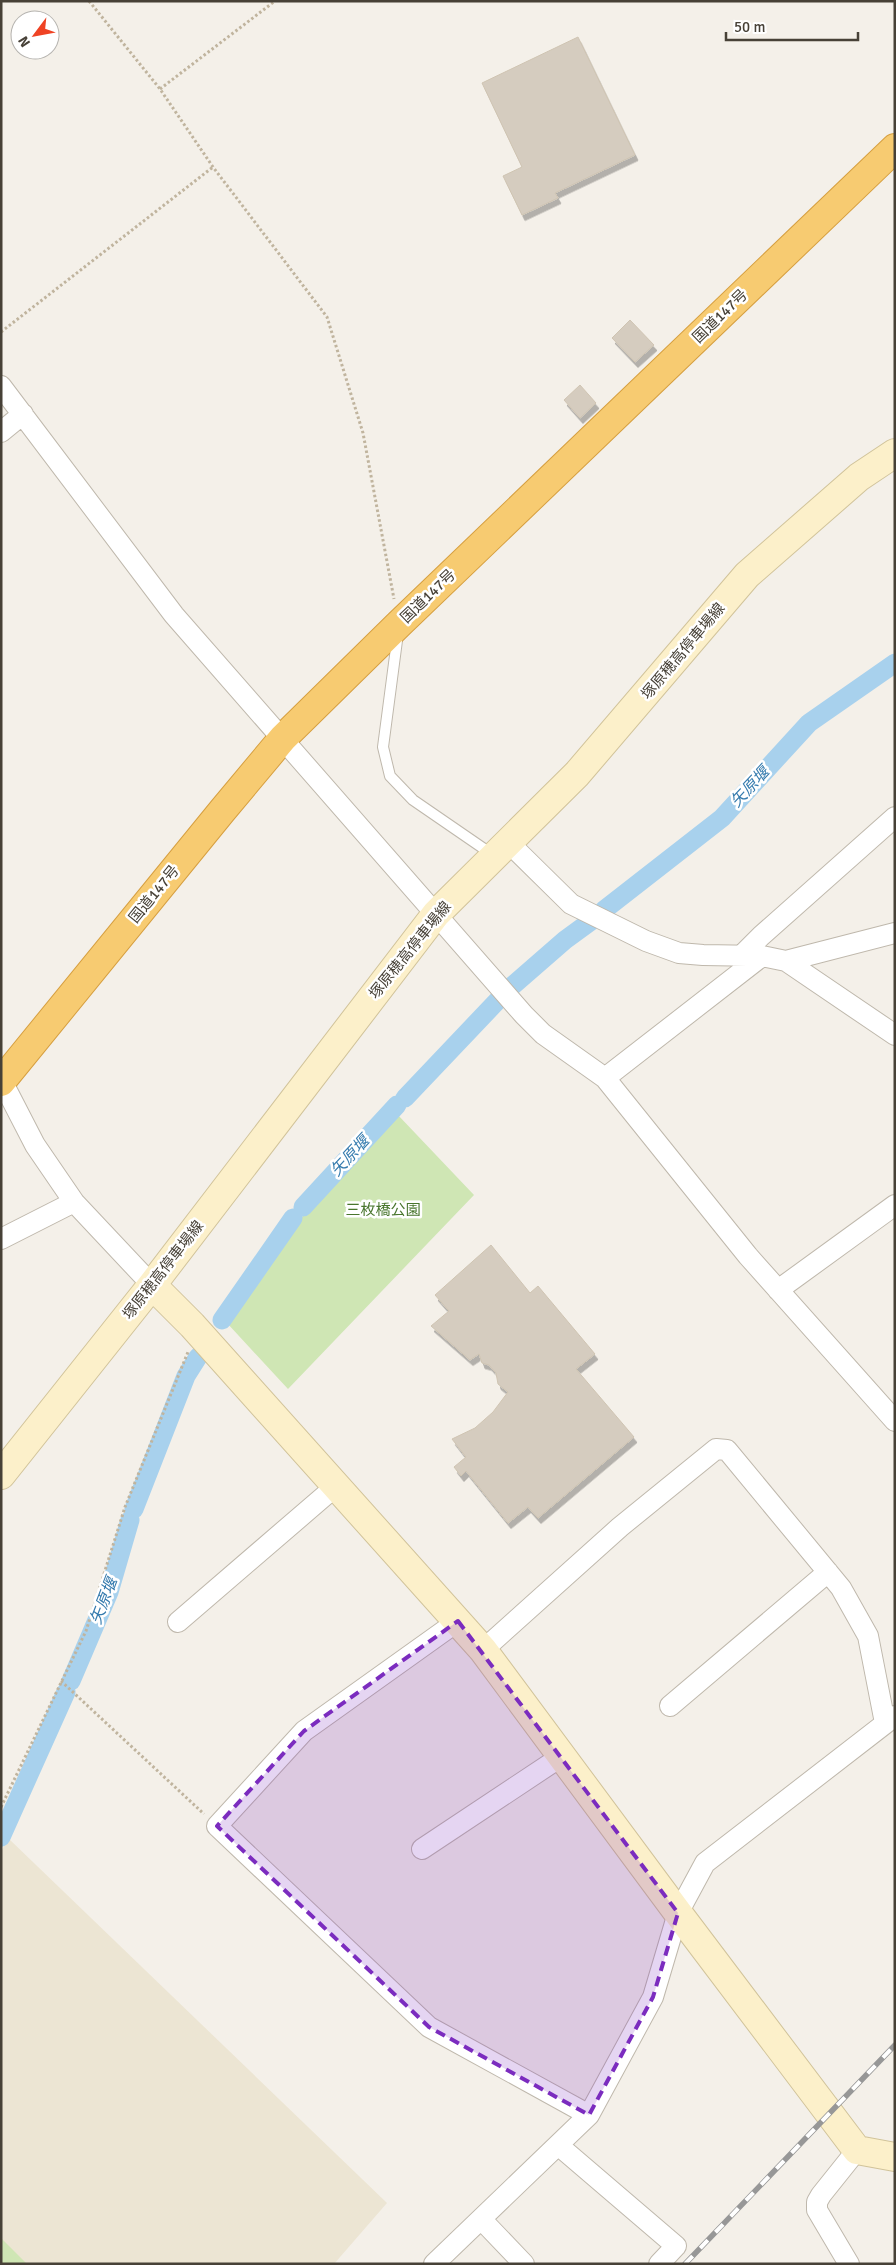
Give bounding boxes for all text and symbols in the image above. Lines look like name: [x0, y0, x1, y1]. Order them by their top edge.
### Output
north arrow: [10, 10, 60, 60]
scale bar: [726, 10, 858, 42]
text: 50 m: [734, 18, 765, 36]
text: N: [15, 33, 34, 50]
street label: 国道147号: [689, 285, 751, 347]
street label: 国道147号: [397, 565, 459, 627]
street label: 塚原穂高停車場線: [638, 599, 728, 703]
water label: 矢原堰: [726, 760, 776, 811]
street label: 国道147号: [125, 861, 183, 927]
street label: 塚原穂高停車場線: [365, 898, 455, 1002]
water label: 矢原堰: [326, 1129, 376, 1180]
park label: 三枚橋公園: [345, 1201, 421, 1219]
street label: 塚原穂高停車場線: [119, 1217, 207, 1323]
water label: 矢原堰: [86, 1572, 123, 1627]

